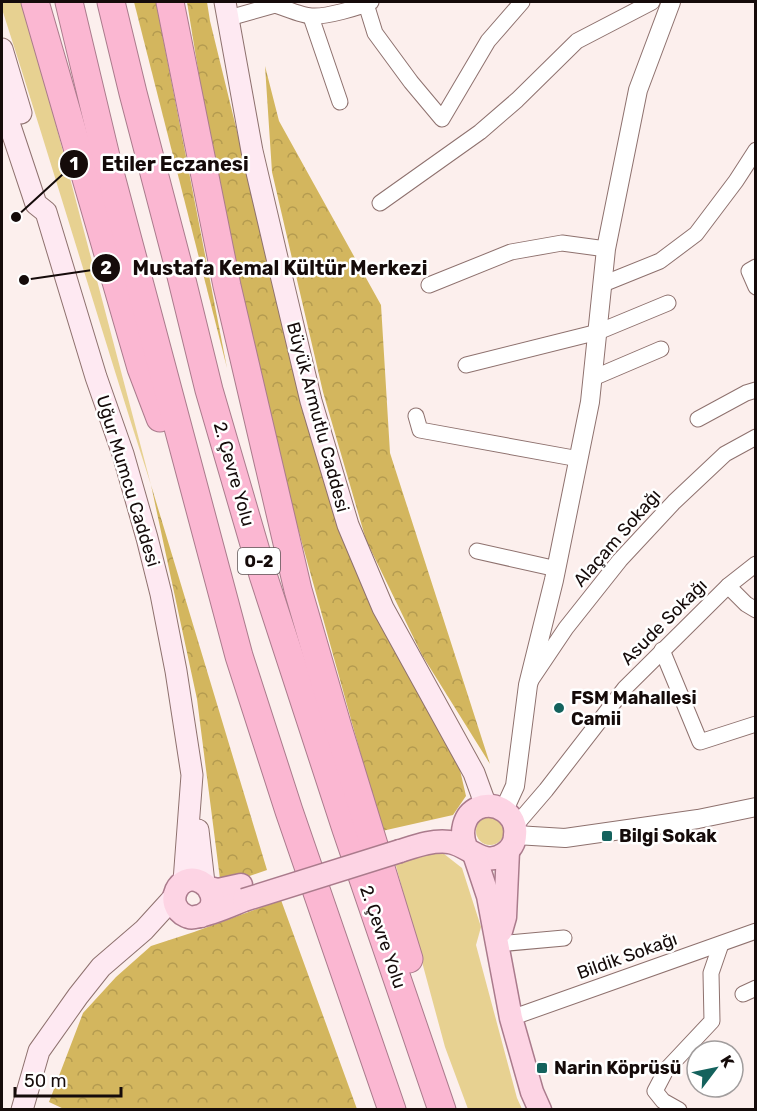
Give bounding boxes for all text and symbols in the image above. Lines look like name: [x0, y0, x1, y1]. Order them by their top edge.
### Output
callout: Etiler Eczanesi: [59, 145, 260, 183]
text: Etiler Eczanesi: [101, 152, 249, 176]
text: 1: [70, 153, 78, 175]
callout: Mustafa Kemal Kültür Merkezi: [91, 249, 440, 287]
text: Mustafa Kemal Kültür Merkezi: [133, 256, 427, 280]
text: 2: [100, 257, 112, 279]
street label: Büyük Armutlu Caddesi: [282, 319, 354, 515]
street label: Uğur Mumcu Caddesi: [91, 393, 165, 569]
street label: 2. Çevre Yolu: [209, 419, 259, 529]
street label: Alaçam Sokağı: [569, 485, 665, 591]
road number: O-2: [238, 548, 280, 574]
street label: Asude Sokağı: [616, 574, 712, 670]
place label: FSM Mahallesi Camii: [571, 687, 697, 730]
marker: FSM Mahallesi Camii: [552, 701, 566, 715]
place label: Bilgi Sokak: [619, 825, 717, 847]
marker: Bilgi Sokak: [600, 829, 614, 843]
street label: 2. Çevre Yolu: [355, 883, 411, 991]
street label: Bildik Sokağı: [574, 928, 680, 984]
north arrow: [685, 1039, 745, 1099]
text: K: [716, 1052, 738, 1071]
place label: Narin Köprüsü: [554, 1057, 681, 1079]
scale bar: [15, 1060, 122, 1098]
marker: Narin Köprüsü: [535, 1061, 549, 1075]
text: 50 m: [24, 1070, 67, 1092]

